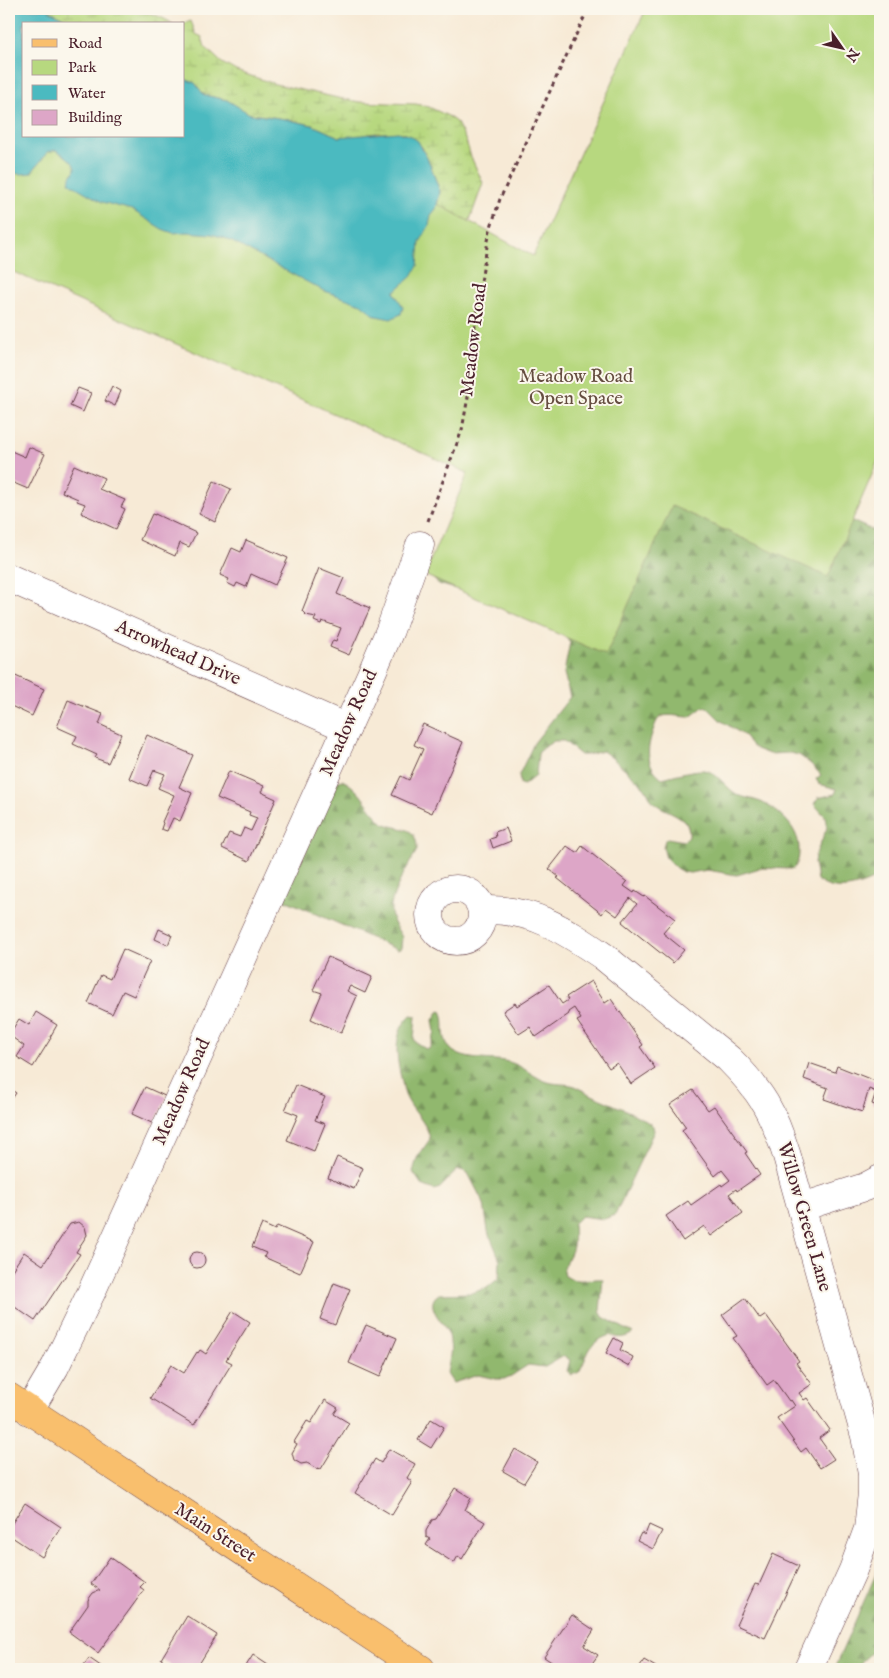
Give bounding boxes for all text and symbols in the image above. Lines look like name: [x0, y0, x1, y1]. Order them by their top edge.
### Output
legend: [22, 22, 185, 138]
north arrow: [816, 22, 866, 72]
text: Road: [68, 34, 103, 53]
text: N: [841, 44, 863, 65]
text: Park: [68, 58, 98, 77]
text: Water: [68, 84, 106, 103]
text: Building: [68, 108, 123, 127]
street label: Meadow Road: [455, 281, 493, 398]
park label: Meadow Road Open Space: [519, 365, 634, 411]
street label: Arrowhead Drive: [111, 614, 245, 691]
street label: Meadow Road: [315, 665, 384, 780]
street label: Meadow Road: [148, 1034, 217, 1149]
street label: Willow Green Lane: [771, 1139, 837, 1295]
street label: Main Street: [170, 1498, 261, 1569]

